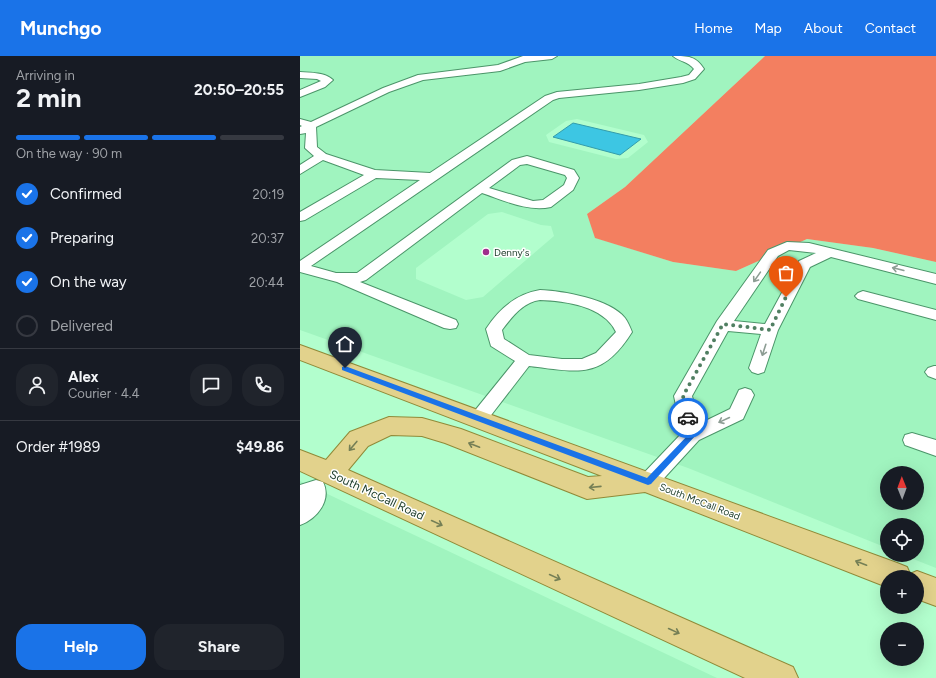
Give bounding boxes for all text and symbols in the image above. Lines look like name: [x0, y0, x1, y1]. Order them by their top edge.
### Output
text: Munchgo: [20, 17, 102, 40]
text: Home: [694, 20, 733, 37]
text: Map: [755, 20, 782, 37]
text: About: [804, 20, 843, 37]
text: Contact: [865, 20, 916, 37]
text: Arriving in: [16, 68, 75, 83]
text: 20:50–20:55: [194, 81, 284, 99]
text: 2 min: [16, 82, 82, 114]
text: On the way · 90 m: [16, 146, 122, 161]
icon: check: [16, 183, 38, 205]
text: Confirmed: [50, 185, 122, 203]
text: 20:19: [252, 187, 284, 202]
icon: check: [16, 227, 38, 249]
text: Preparing: [50, 229, 114, 247]
text: 20:37: [251, 231, 284, 246]
place label: Denny's: [494, 246, 530, 259]
marker: Denny's: [481, 247, 491, 257]
pin: [769, 256, 803, 297]
icon: bag: [775, 262, 797, 284]
one-way arrow: [892, 265, 905, 272]
icon: check: [16, 271, 38, 293]
one-way arrow: [753, 271, 761, 282]
text: On the way: [50, 273, 127, 291]
text: 20:44: [249, 275, 284, 290]
text: Delivered: [50, 317, 113, 335]
pin: [328, 327, 362, 368]
icon: home: [334, 333, 356, 355]
one-way arrow: [760, 343, 767, 356]
button: person: [16, 364, 58, 406]
button: chat: [190, 364, 232, 406]
button: phone: [242, 364, 284, 406]
text: Alex: [68, 368, 98, 386]
text: Courier · 4.4: [68, 386, 140, 401]
courier: [668, 398, 708, 438]
icon: car: [677, 407, 699, 429]
one-way arrow: [719, 417, 731, 424]
text: Order #1989: [16, 438, 100, 456]
text: $49.86: [236, 438, 284, 456]
one-way arrow: [468, 440, 480, 448]
one-way arrow: [348, 441, 357, 452]
north arrow: [880, 466, 924, 510]
map controls: [880, 466, 924, 666]
street label: South McCall Road: [328, 467, 426, 523]
street label: South McCall Road: [658, 480, 742, 523]
one-way arrow: [589, 484, 602, 491]
button: locate: [880, 518, 924, 562]
one-way arrow: [431, 519, 443, 527]
one-way arrow: [855, 559, 867, 567]
button: +: [880, 570, 924, 614]
one-way arrow: [549, 574, 561, 581]
button: −: [880, 622, 924, 666]
button: Help: [16, 624, 146, 670]
button: Share: [154, 624, 284, 670]
one-way arrow: [667, 628, 679, 635]

